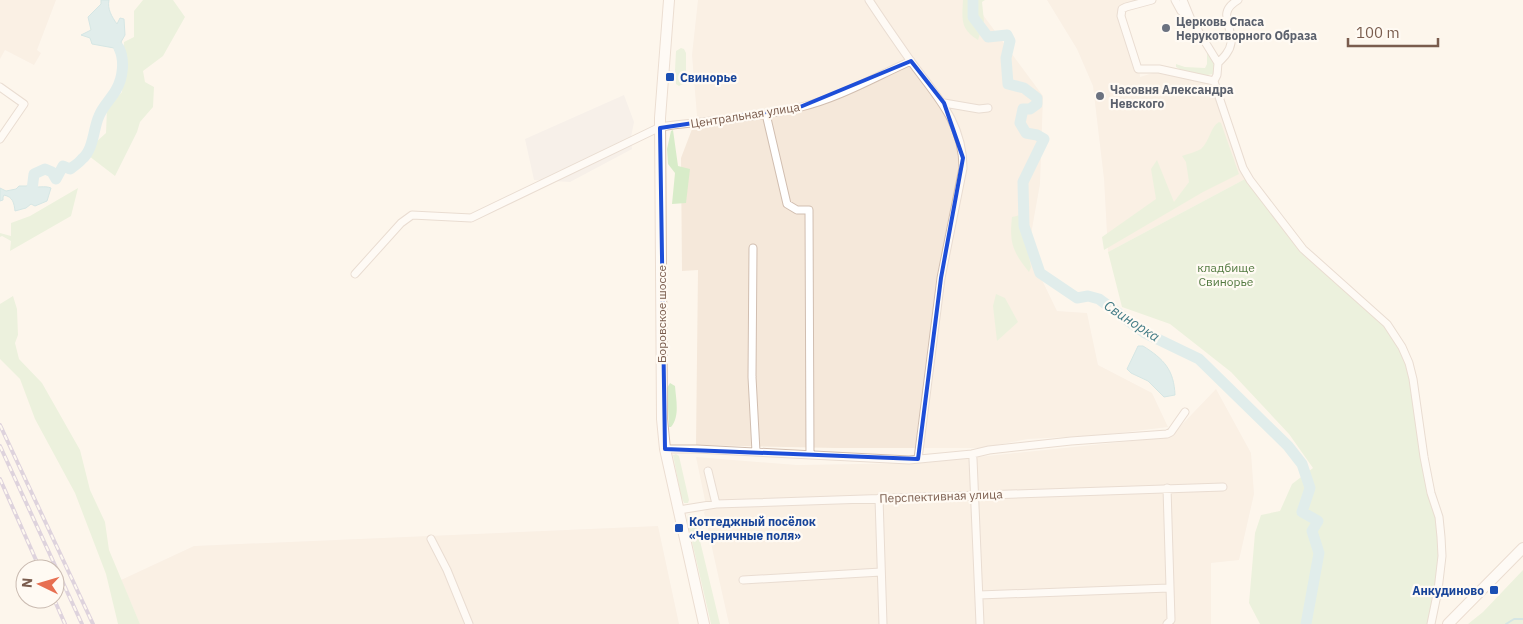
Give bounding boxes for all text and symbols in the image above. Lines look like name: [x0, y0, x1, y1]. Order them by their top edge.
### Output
place label: Церковь Спаса Нерукотворного Образа: [1176, 14, 1317, 43]
scale bar: [1348, 15, 1438, 47]
marker: Церковь Спаса Нерукотворного Образа: [1160, 22, 1172, 34]
text: 100 m: [1356, 23, 1400, 42]
place label: Свинорье: [680, 70, 737, 85]
marker: Свинорье: [664, 71, 676, 83]
place label: Часовня Александра Невского: [1110, 82, 1234, 111]
marker: Часовня Александра Невского: [1094, 90, 1106, 102]
street label: Центральная улица: [689, 99, 801, 131]
park label: кладбище Свинорье: [1197, 260, 1255, 289]
street label: Боровское шоссе: [654, 265, 669, 363]
water label: Свинорка: [1101, 296, 1163, 346]
street label: Перспективная улица: [879, 486, 1003, 506]
place label: Коттеджный посёлок «Черничные поля»: [689, 514, 816, 543]
marker: Коттеджный посёлок «Черничные поля»: [673, 522, 685, 534]
north arrow: [15, 559, 65, 609]
text: N: [18, 577, 36, 589]
place label: Анкудиново: [1412, 583, 1484, 598]
marker: Анкудиново: [1488, 584, 1500, 596]

